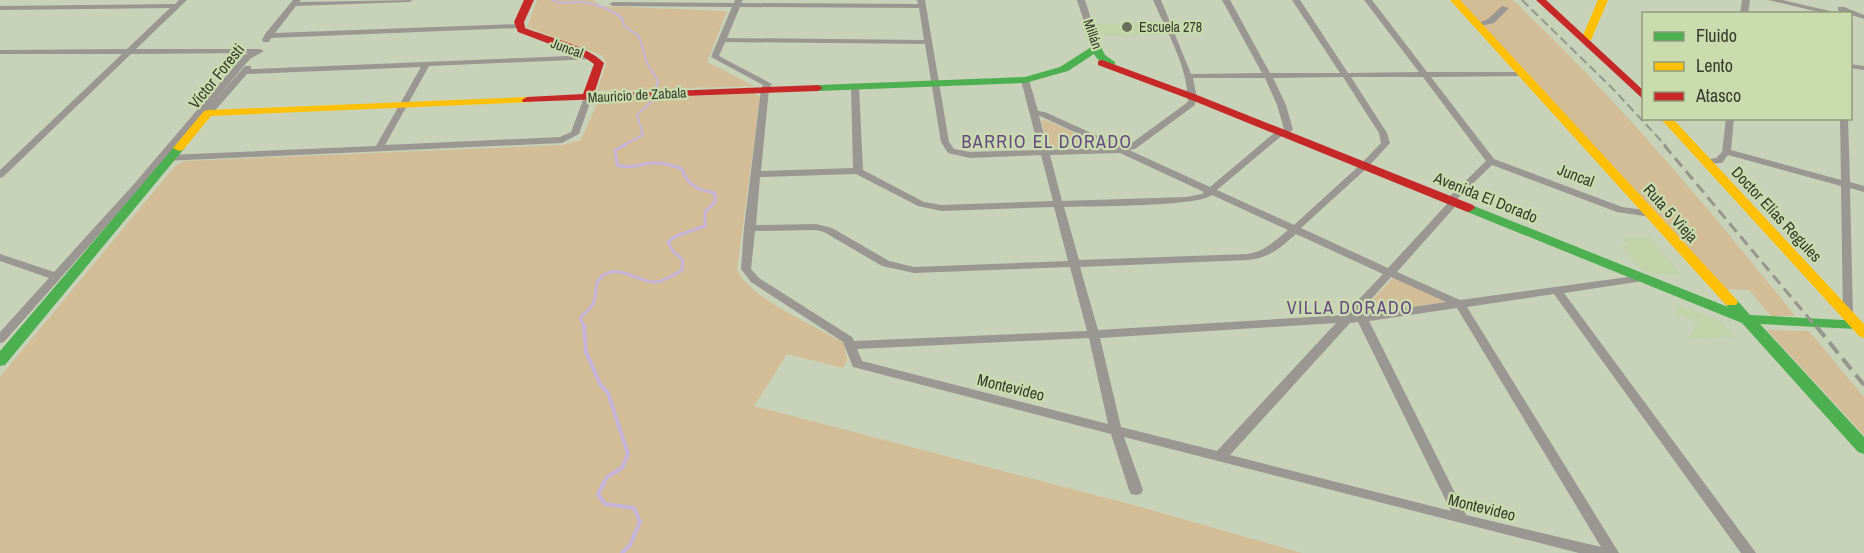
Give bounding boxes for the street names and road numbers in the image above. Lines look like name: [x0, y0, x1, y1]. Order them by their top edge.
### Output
street label: Millán: [1080, 17, 1106, 51]
street label: Juncal: [548, 34, 586, 62]
street label: Víctor Foresti: [183, 39, 249, 113]
street label: Mauricio de Zabala: [587, 83, 687, 107]
street label: Juncal: [1554, 158, 1598, 192]
street label: Doctor Elías Regules: [1727, 161, 1827, 267]
street label: Avenida El Dorado: [1430, 166, 1541, 228]
street label: Ruta 5 Vieja: [1639, 179, 1704, 248]
street label: Montevideo: [975, 368, 1047, 406]
street label: Montevideo: [1446, 488, 1518, 526]

